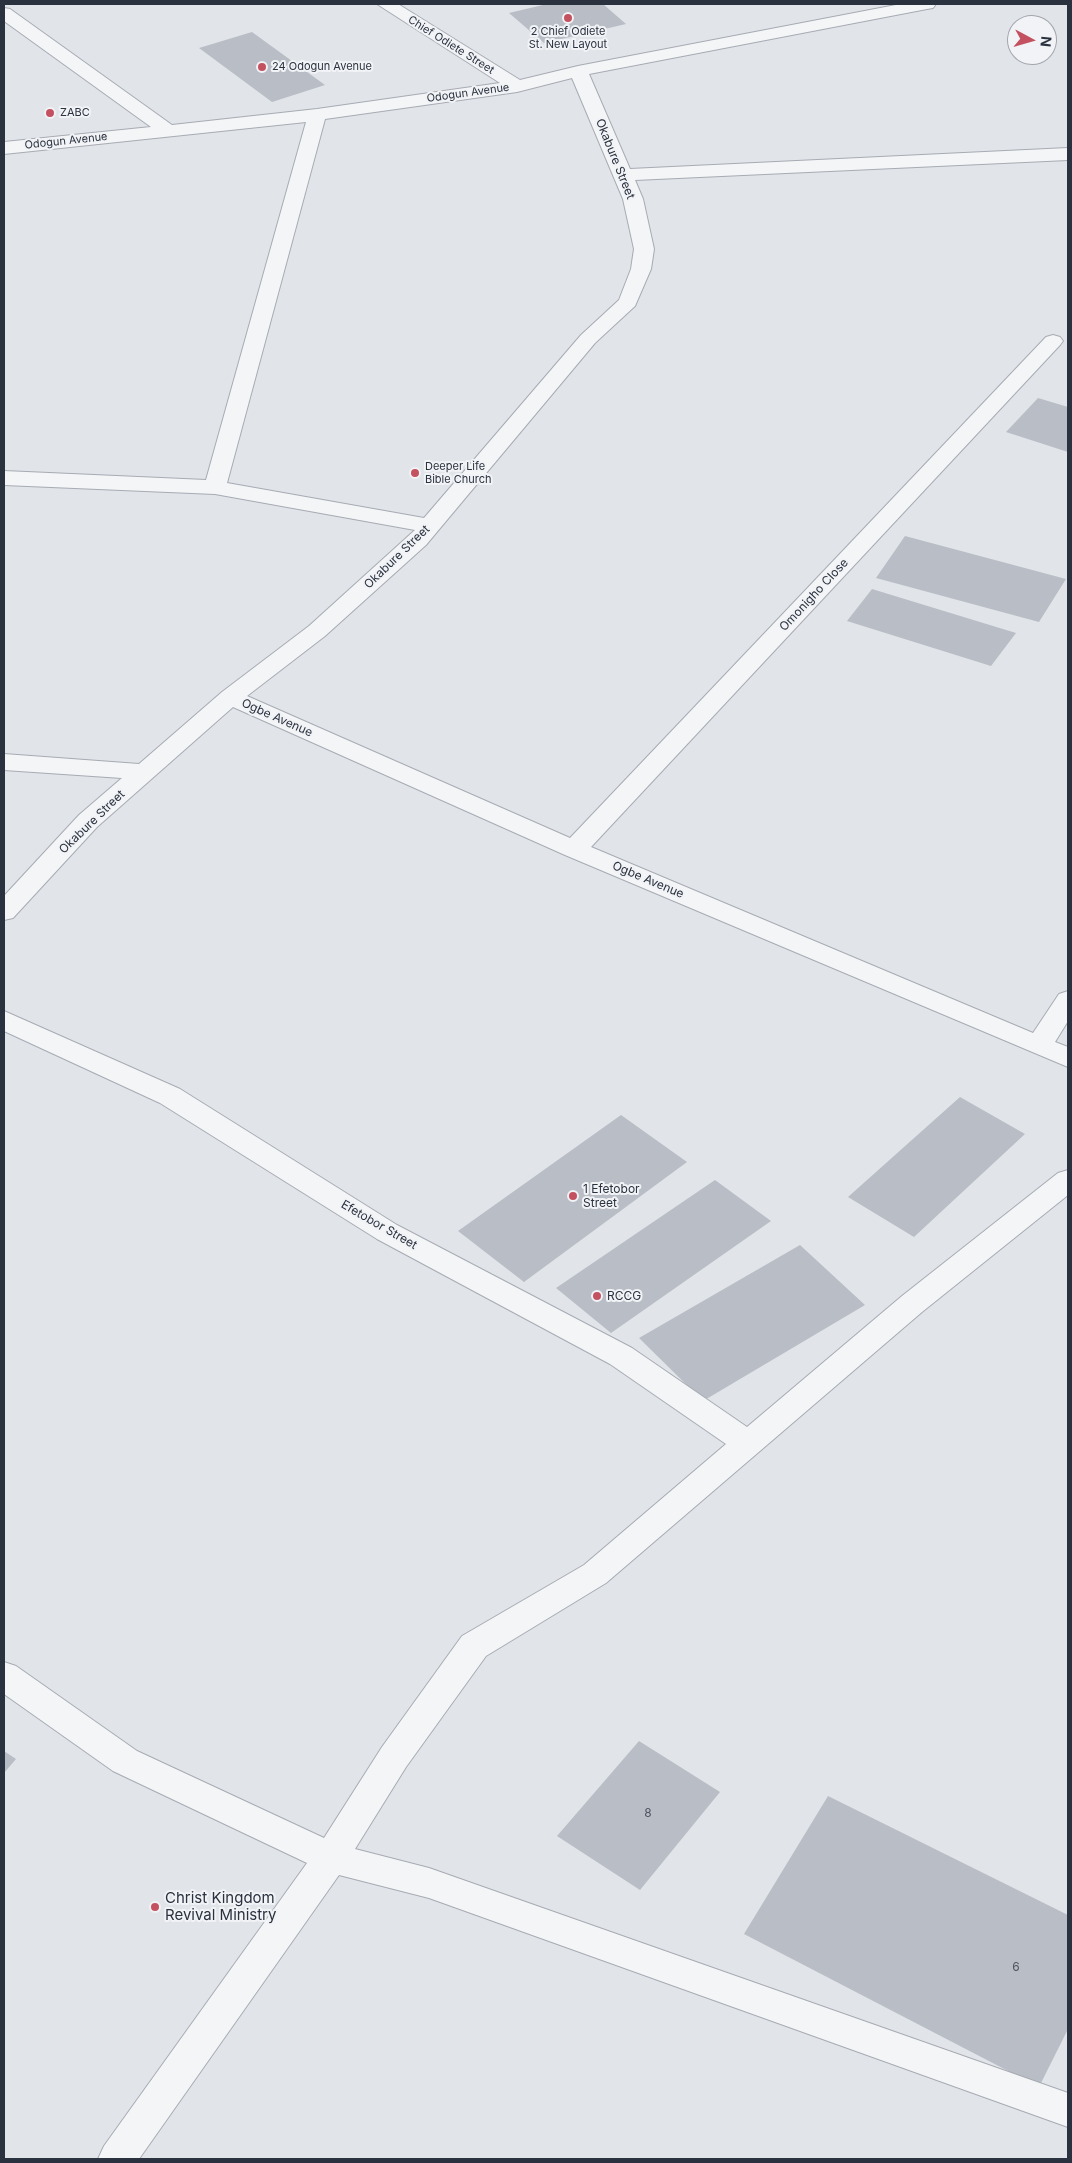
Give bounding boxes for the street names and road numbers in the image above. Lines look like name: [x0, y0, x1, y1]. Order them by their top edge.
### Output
street label: Chief Odiete Street: [406, 13, 496, 77]
street label: Odogun Avenue: [426, 81, 510, 105]
street label: Okabure Street: [592, 117, 638, 201]
street label: Odogun Avenue: [24, 130, 108, 152]
street label: Okabure Street: [361, 522, 433, 592]
street label: Omonigho Close: [777, 556, 851, 634]
street label: Ogbe Avenue: [239, 696, 315, 740]
street label: Okabure Street: [56, 787, 128, 857]
street label: Ogbe Avenue: [610, 858, 686, 902]
street label: Efetobor Street: [338, 1197, 420, 1253]

